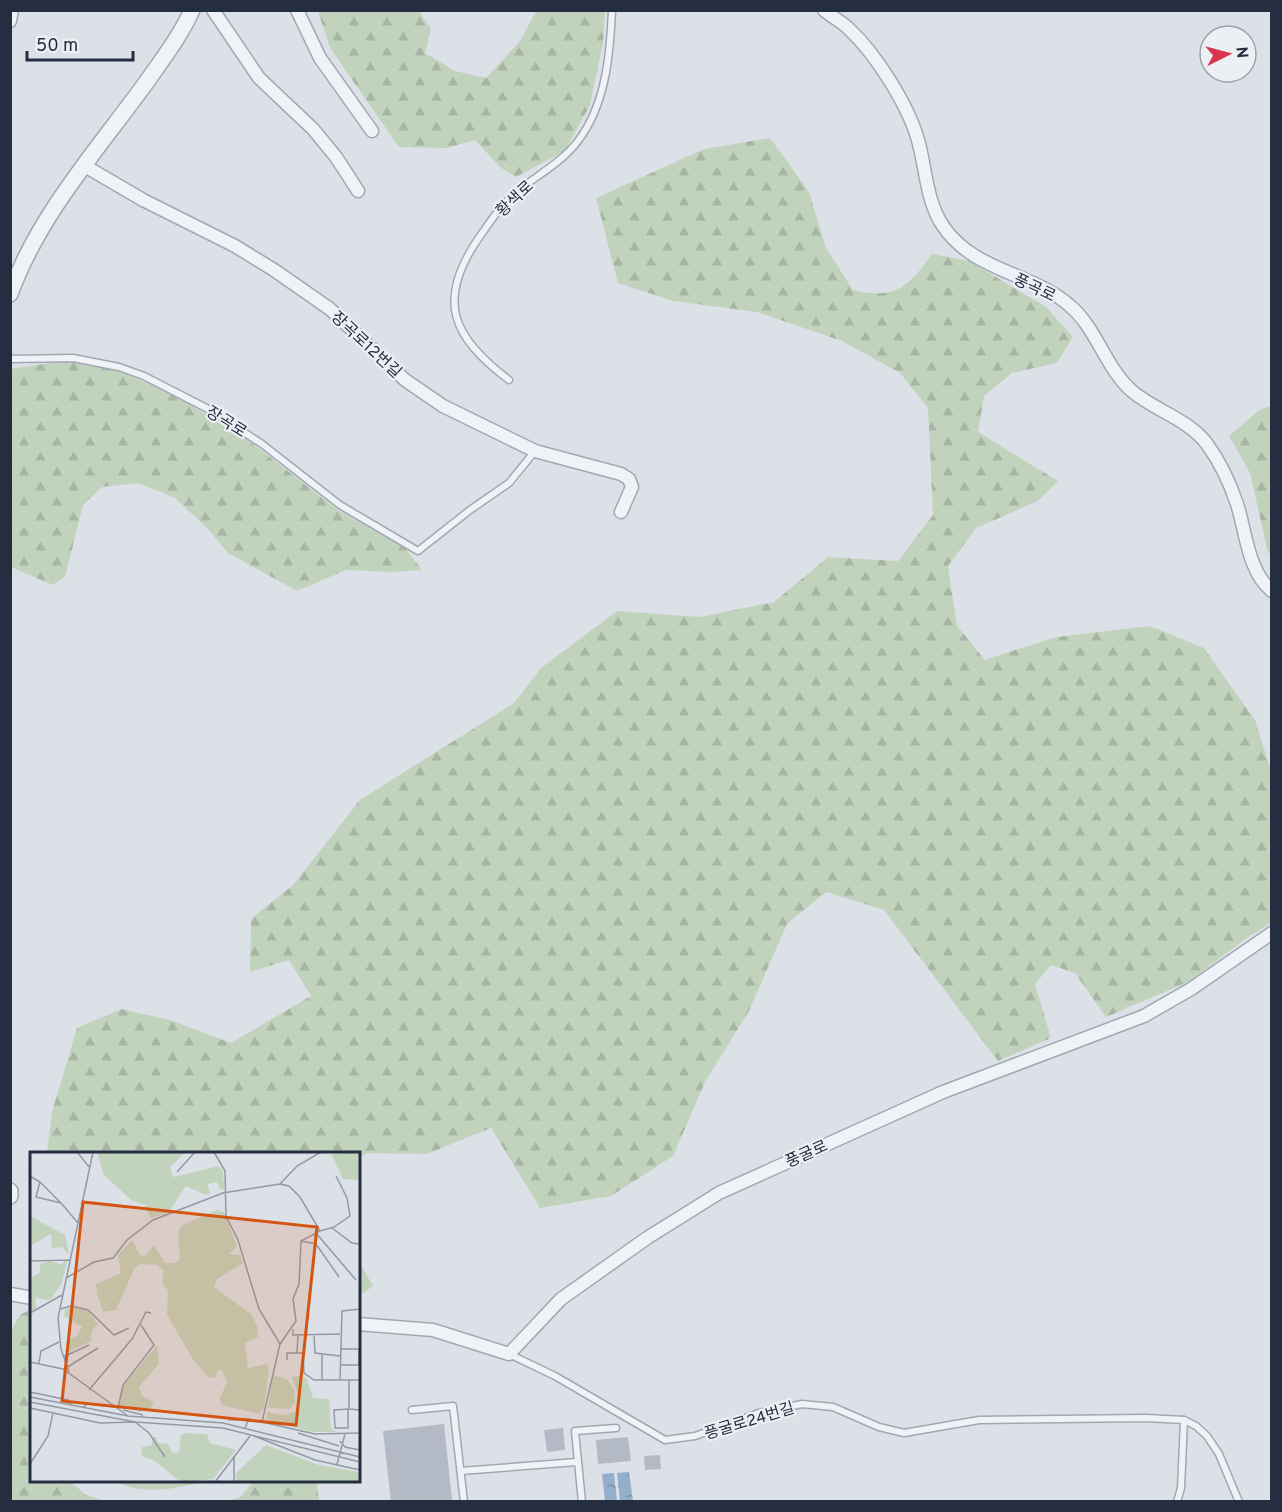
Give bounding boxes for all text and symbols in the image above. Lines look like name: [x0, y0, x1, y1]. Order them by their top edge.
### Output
scale bar: [27, 24, 134, 62]
north arrow: [1198, 24, 1258, 84]
text: 50 m: [36, 35, 78, 58]
text: N: [1230, 46, 1251, 59]
street label: 황색로: [492, 177, 539, 222]
street label: 풍곡로: [1010, 270, 1059, 307]
street label: 장곡로12번길: [326, 308, 405, 383]
street label: 장곡로: [202, 403, 250, 443]
street label: 풍굴로: [783, 1137, 831, 1173]
inset map: [30, 1152, 360, 1482]
street label: 풍굴로24번길: [702, 1399, 797, 1445]

